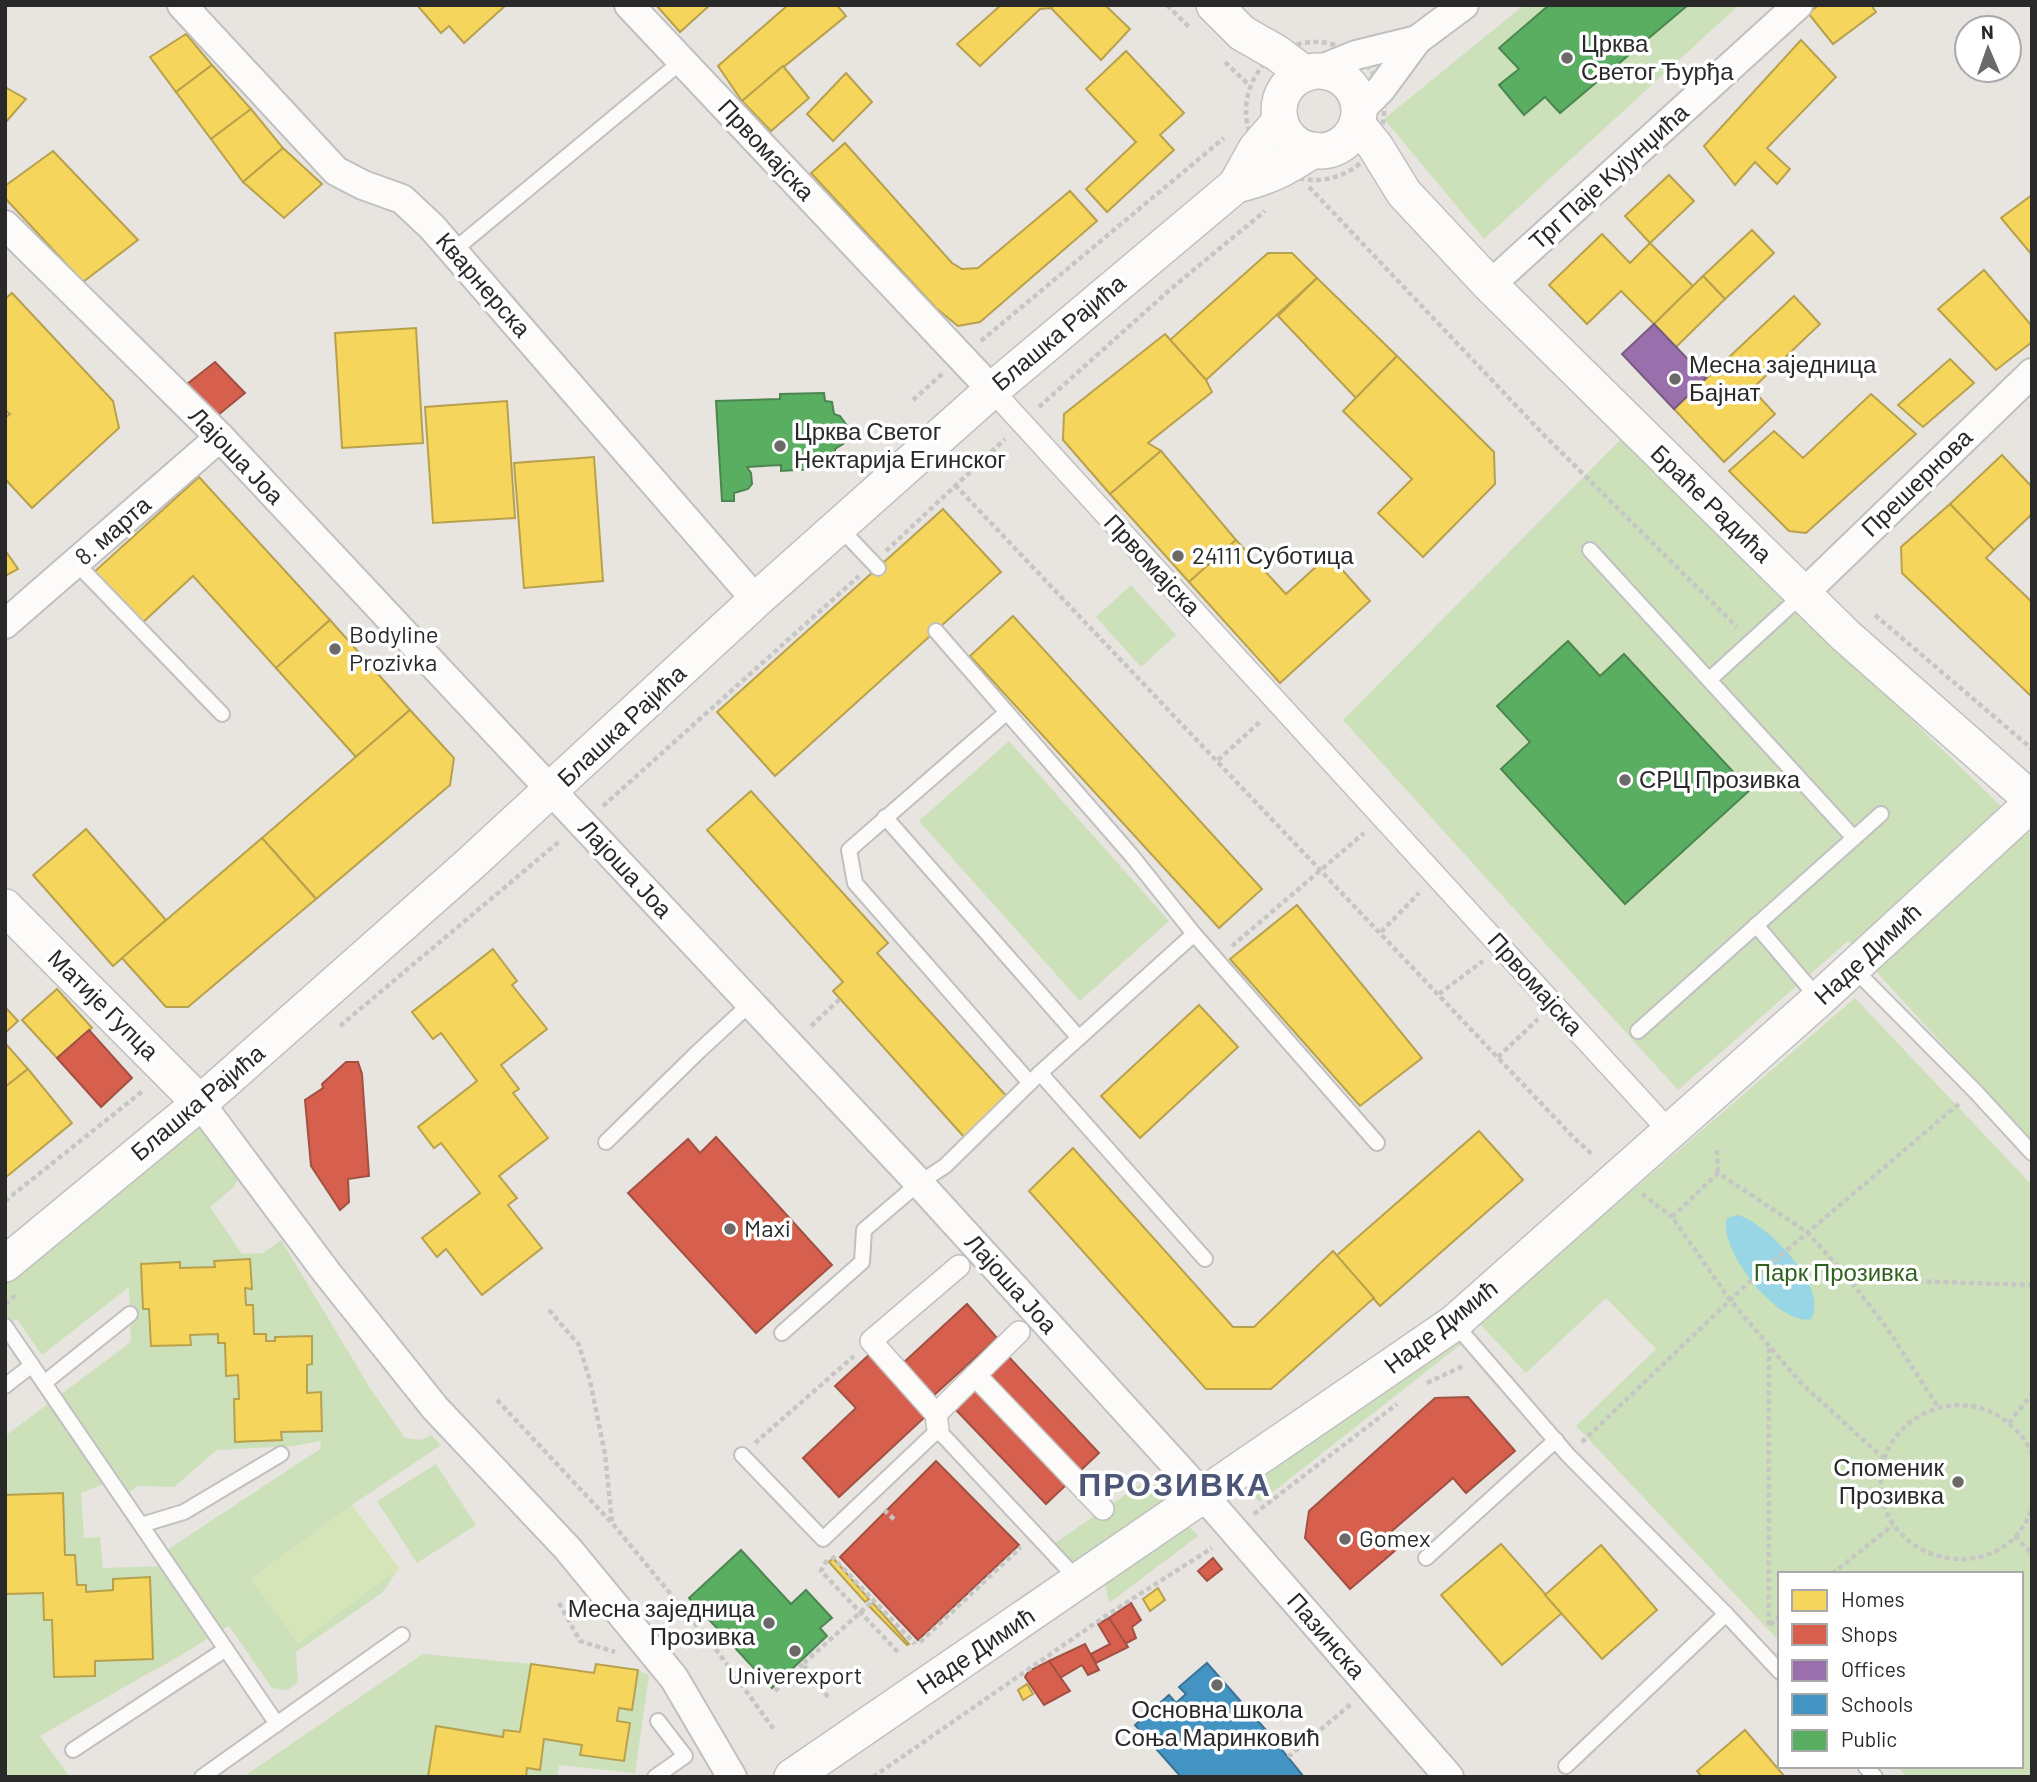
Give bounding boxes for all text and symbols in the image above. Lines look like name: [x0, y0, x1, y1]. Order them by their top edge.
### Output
north arrow: [1953, 14, 2023, 84]
text: N: [1981, 20, 1994, 43]
place label: Црква Светог Ђурђа: [1581, 28, 1734, 85]
marker: Црква Светог Ђурђа: [1559, 50, 1575, 66]
street label: Првомајска: [713, 92, 822, 206]
street label: Трг Паје Кујунџића: [1522, 96, 1694, 255]
street label: Кварнерска: [431, 226, 538, 343]
street label: Блашка Рајића: [985, 267, 1131, 396]
place label: Месна заједница Бајнат: [1689, 349, 1877, 406]
marker: Месна заједница Бајнат: [1667, 371, 1683, 387]
street label: Лајоша Јоа: [184, 400, 291, 510]
place label: Црква Светог Нектарија Егинског: [794, 416, 1006, 473]
street label: Прешернова: [1855, 422, 1978, 542]
marker: Црква Светог Нектарија Егинског: [772, 438, 788, 454]
street label: Браће Радића: [1646, 438, 1779, 568]
street label: 8. марта: [68, 489, 156, 571]
street label: Првомајска: [1099, 507, 1208, 621]
place label: 24111 Суботица: [1192, 540, 1354, 569]
marker: 24111 Суботица: [1170, 548, 1186, 564]
place label: Bodyline Prozivka: [349, 619, 439, 676]
marker: Bodyline Prozivka: [327, 641, 343, 657]
street label: Блашка Рајића: [551, 658, 692, 792]
place label: СРЦ Прозивка: [1639, 764, 1801, 793]
marker: СРЦ Прозивка: [1617, 772, 1633, 788]
street label: Лајоша Јоа: [573, 813, 679, 924]
street label: Наде Димић: [1807, 896, 1927, 1010]
street label: Првомајска: [1483, 926, 1590, 1041]
street label: Матије Гупца: [43, 943, 166, 1066]
street label: Блашка Рајића: [124, 1037, 270, 1166]
place label: Maxi: [744, 1213, 791, 1242]
marker: Maxi: [722, 1221, 738, 1237]
street label: Лајоша Јоа: [960, 1227, 1065, 1339]
park label: Парк Прозивка: [1754, 1257, 1919, 1286]
street label: Наде Димић: [1378, 1273, 1502, 1379]
place label: Споменик Прозивка: [1833, 1452, 1945, 1509]
district label: ПРОЗИВКА: [1078, 1464, 1272, 1502]
marker: Споменик Прозивка: [1950, 1474, 1966, 1490]
place label: Gomex: [1359, 1523, 1430, 1552]
marker: Gomex: [1337, 1531, 1353, 1547]
legend: [1778, 1572, 2023, 1768]
street label: Пазинска: [1282, 1586, 1373, 1684]
text: Homes: [1841, 1586, 1905, 1611]
place label: Месна заједница Прозивка: [568, 1593, 756, 1650]
street label: Наде Димић: [911, 1600, 1040, 1700]
marker: Месна заједница Прозивка: [761, 1615, 777, 1631]
text: Shops: [1841, 1621, 1898, 1646]
marker: Univerexport: [787, 1643, 803, 1659]
text: Offices: [1841, 1656, 1906, 1681]
place label: Univerexport: [728, 1660, 862, 1689]
marker: Основна школа Соња Маринковић: [1209, 1677, 1225, 1693]
text: Schools: [1841, 1691, 1913, 1716]
place label: Основна школа Соња Маринковић: [1114, 1694, 1320, 1751]
text: Public: [1841, 1726, 1897, 1751]

